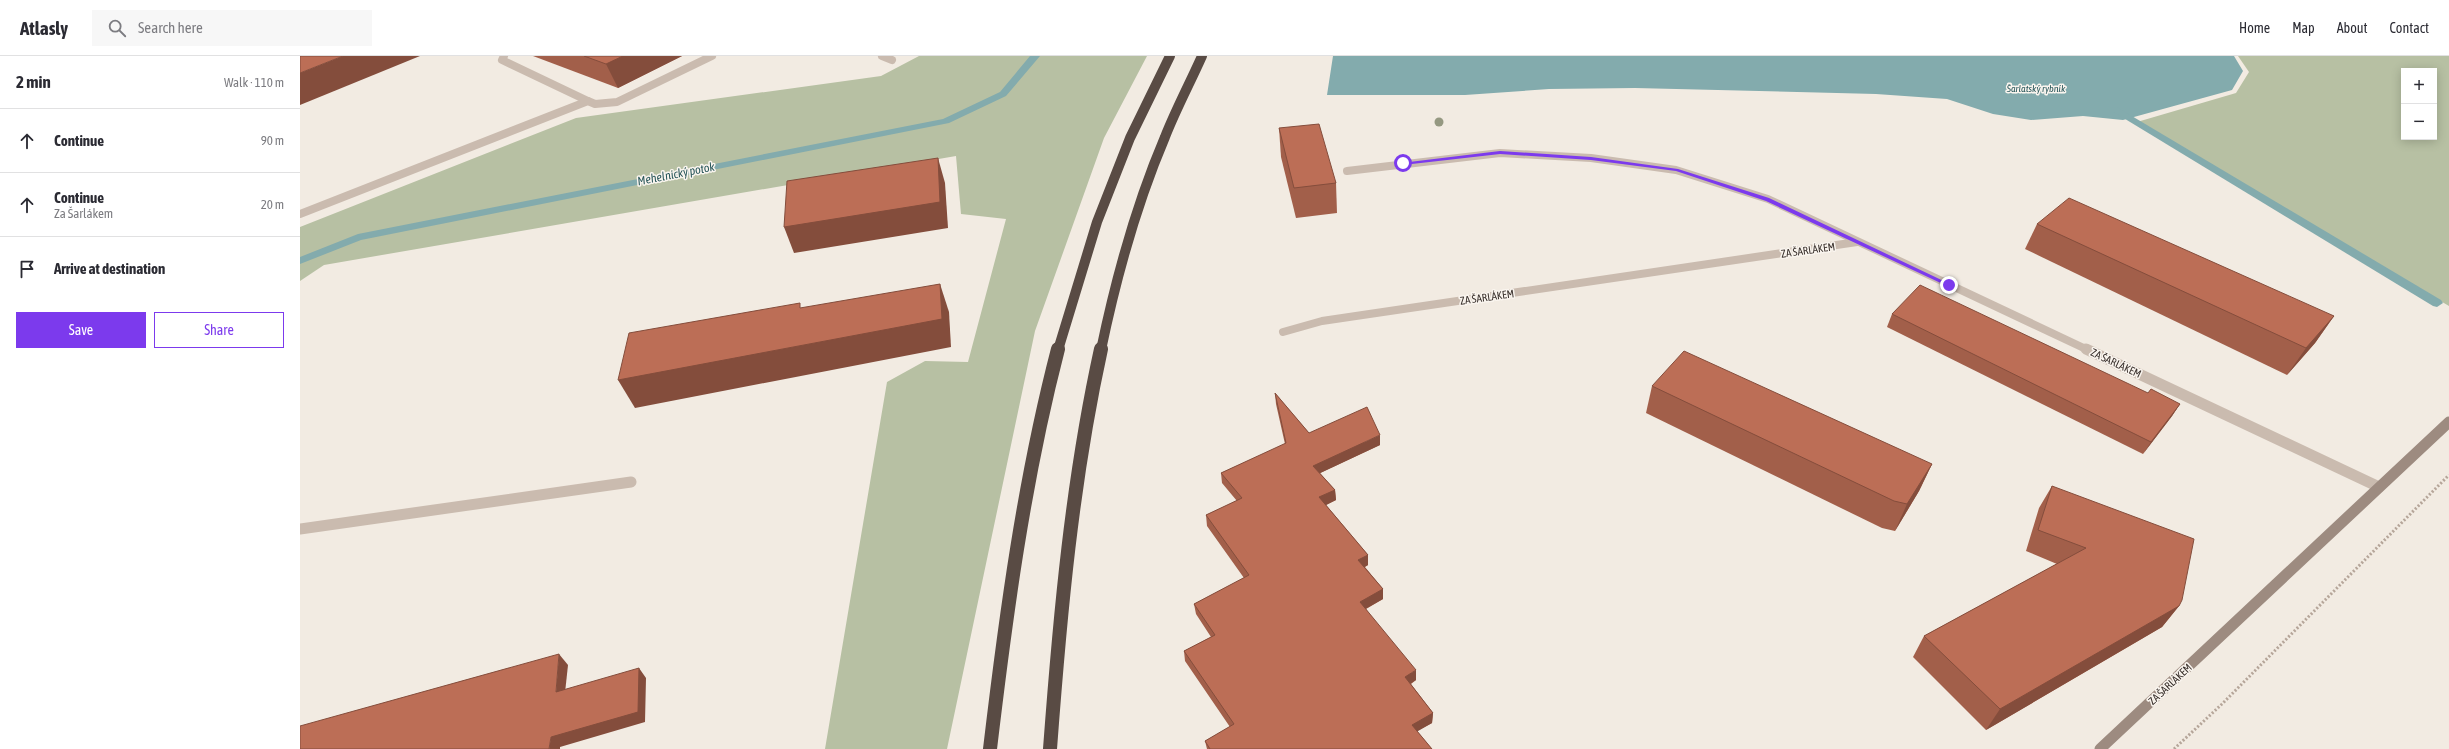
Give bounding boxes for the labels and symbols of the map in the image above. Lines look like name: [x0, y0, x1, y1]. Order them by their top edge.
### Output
water label: Šarlatský rybník: [2006, 83, 2066, 94]
route start: [1394, 154, 1412, 172]
water label: Mehelnický potok: [636, 160, 717, 188]
street label: ZA ŠARLÁKEM: [1780, 240, 1836, 260]
route end: [1940, 276, 1958, 294]
street label: ZA ŠARLÁKEM: [1459, 287, 1515, 307]
street label: ZA ŠARLÁKEM: [2089, 346, 2143, 380]
street label: ZA ŠARLÁKEM: [2146, 661, 2194, 707]

